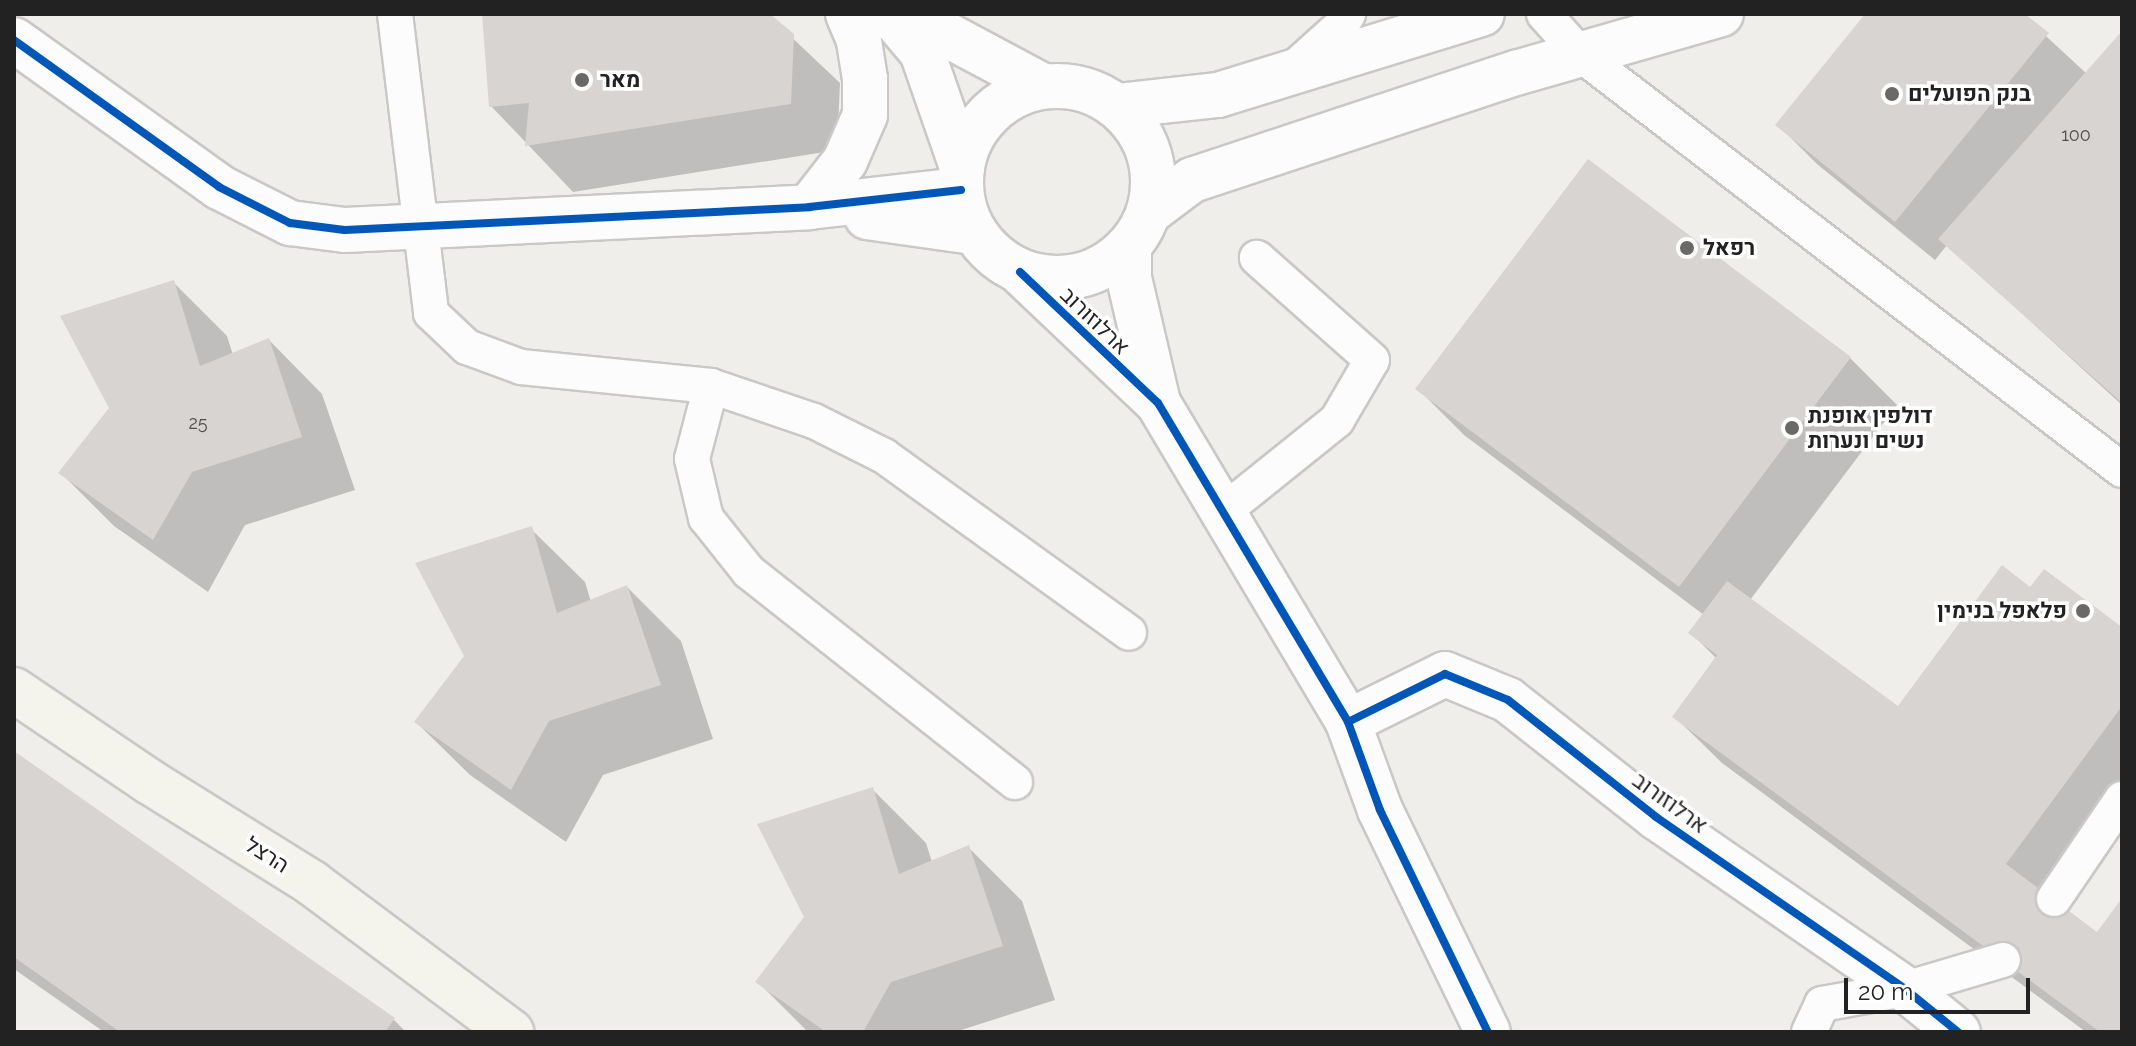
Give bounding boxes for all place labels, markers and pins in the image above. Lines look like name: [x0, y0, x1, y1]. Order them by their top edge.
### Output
place label: מאר: [600, 67, 640, 93]
marker: מאר: [571, 69, 593, 91]
place label: בנק הפועלים: [1908, 81, 2031, 107]
marker: בנק הפועלים: [1883, 85, 1901, 103]
place label: רפאל: [1703, 235, 1755, 261]
marker: רפאל: [1678, 239, 1696, 257]
place label: דולפין אופנת נשים ונערות: [1808, 402, 1933, 454]
marker: דולפין אופנת נשים ונערות: [1783, 419, 1801, 437]
place label: פלאפל בנימין: [1937, 598, 2067, 624]
marker: פלאפל בנימין: [2074, 602, 2092, 620]

